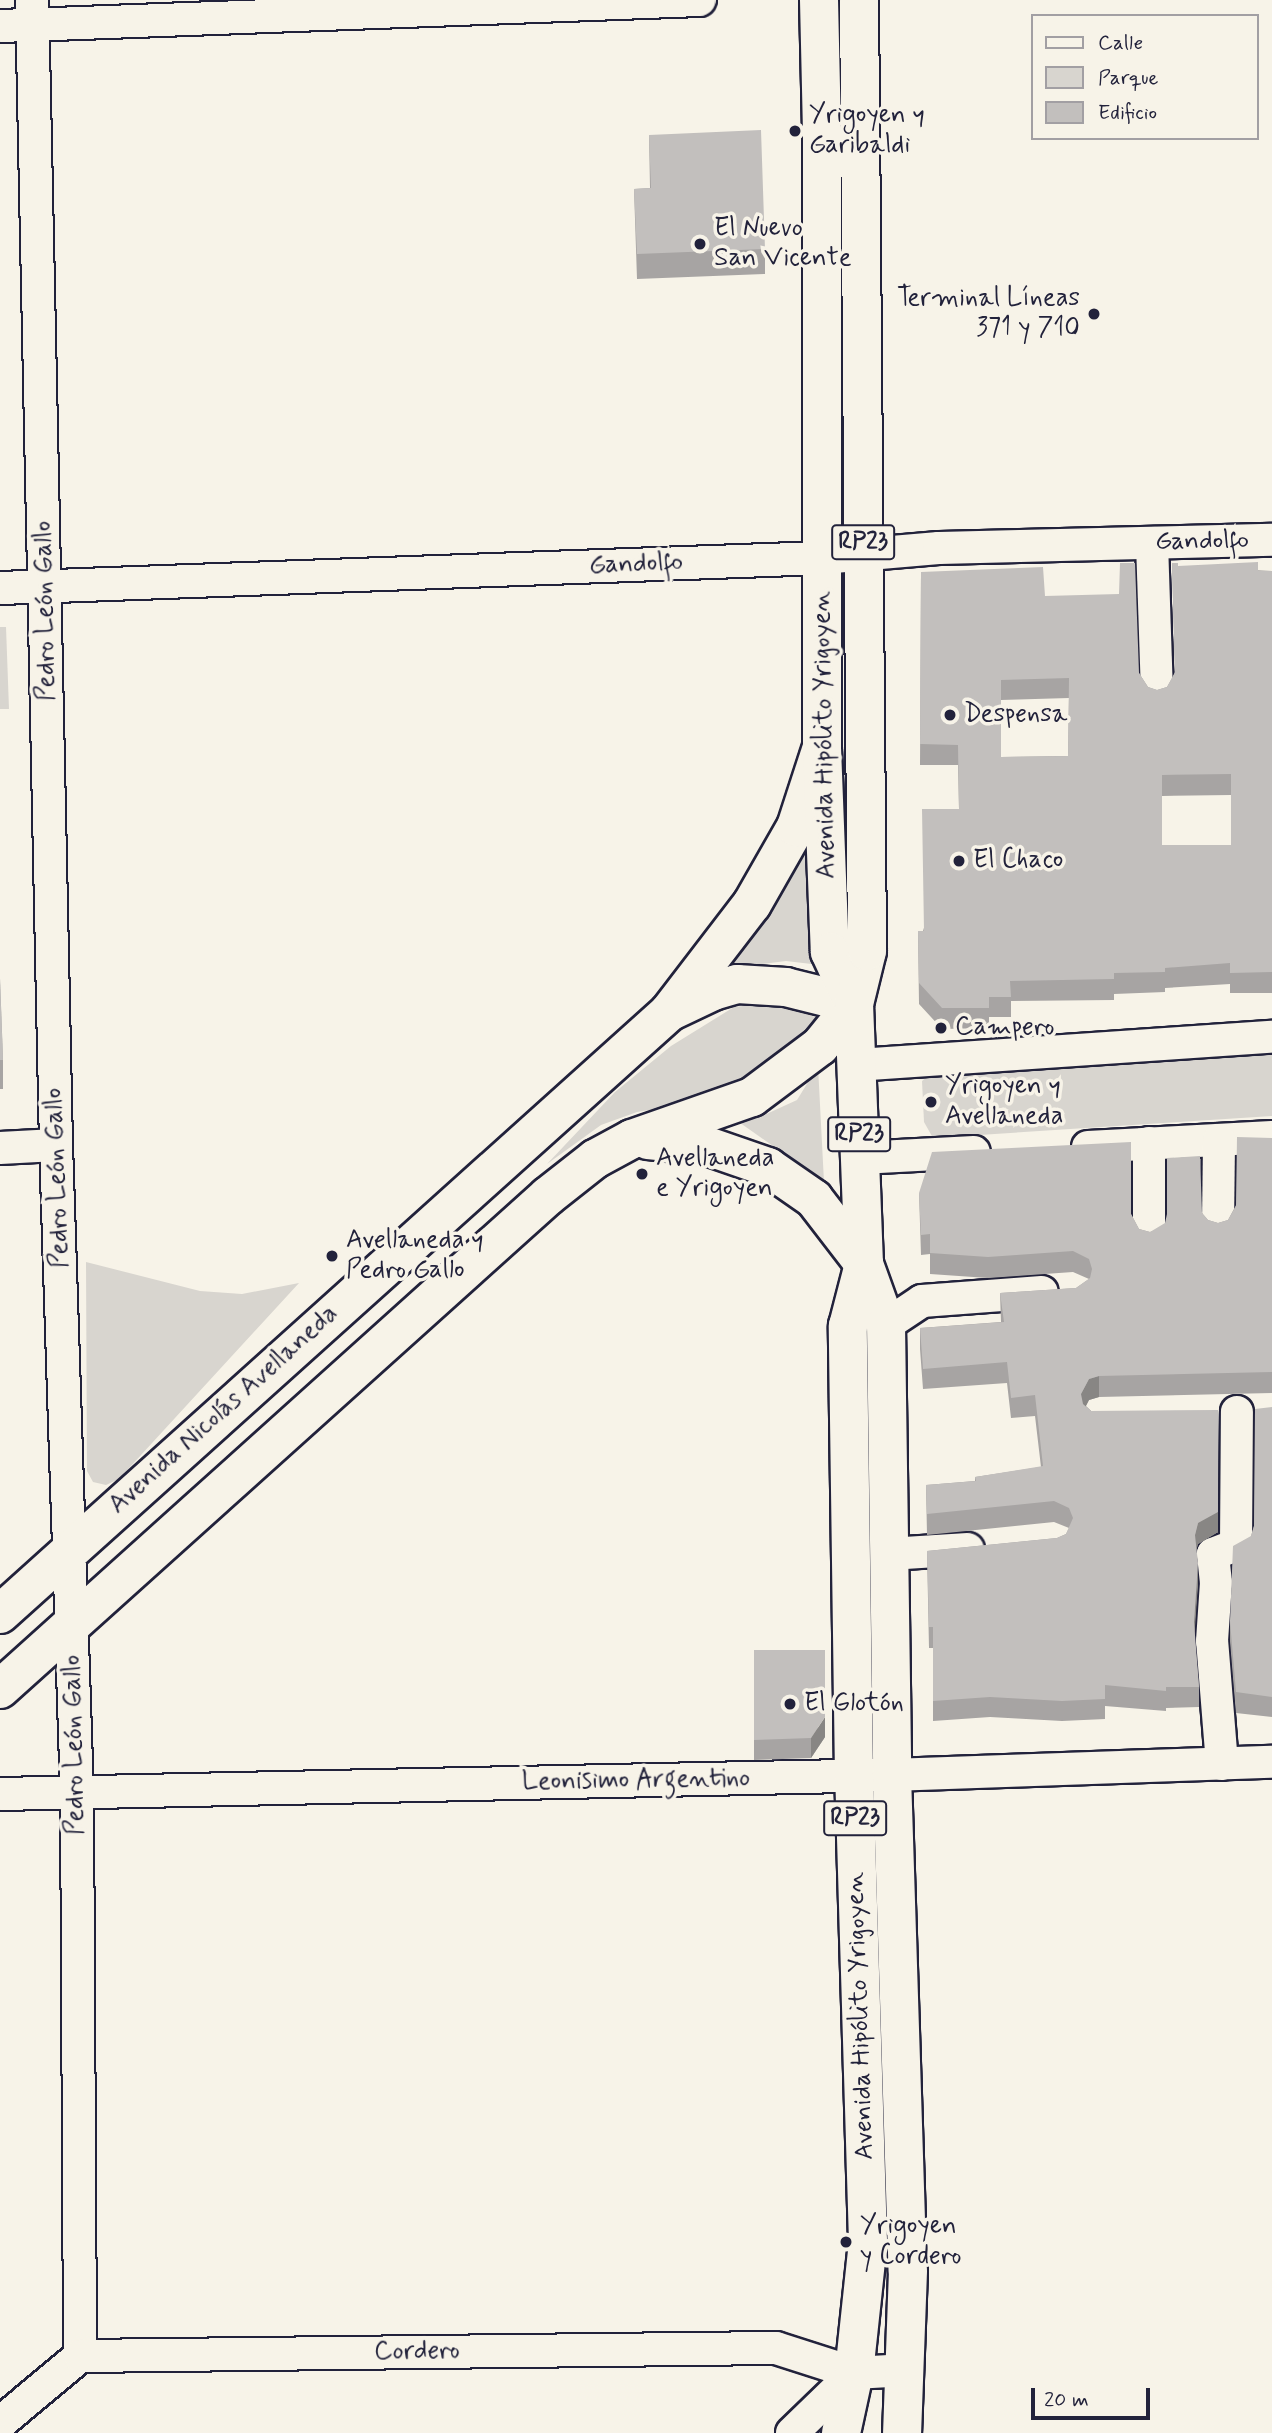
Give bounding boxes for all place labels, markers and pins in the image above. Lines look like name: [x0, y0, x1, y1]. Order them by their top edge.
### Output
place label: Yrigoyen y Garibaldi: [809, 100, 925, 162]
marker: Yrigoyen y Garibaldi: [787, 123, 803, 139]
place label: El Nuevo San Vicente: [714, 213, 856, 274]
marker: El Nuevo San Vicente: [692, 236, 708, 252]
place label: Terminal Líneas 371 y 710: [896, 283, 1080, 344]
marker: Terminal Líneas 371 y 710: [1086, 306, 1102, 322]
place label: Despensa: [964, 699, 1067, 731]
marker: Despensa: [942, 707, 958, 723]
place label: El Chaco: [973, 845, 1068, 877]
marker: El Chaco: [951, 853, 967, 869]
place label: Campero: [955, 1012, 1054, 1044]
marker: Campero: [933, 1020, 949, 1036]
place label: Yrigoyen y Avellaneda: [945, 1071, 1063, 1132]
marker: Yrigoyen y Avellaneda: [923, 1094, 939, 1110]
place label: Avellaneda e Yrigoyen: [656, 1143, 774, 1204]
marker: Avellaneda e Yrigoyen: [634, 1166, 650, 1182]
place label: Avellaneda y Pedro Gallo: [346, 1225, 484, 1286]
marker: Avellaneda y Pedro Gallo: [324, 1248, 340, 1264]
place label: El Glotón: [804, 1688, 902, 1720]
marker: El Glotón: [782, 1696, 798, 1712]
place label: Yrigoyen y Cordero: [860, 2211, 965, 2272]
marker: Yrigoyen y Cordero: [838, 2234, 854, 2250]

